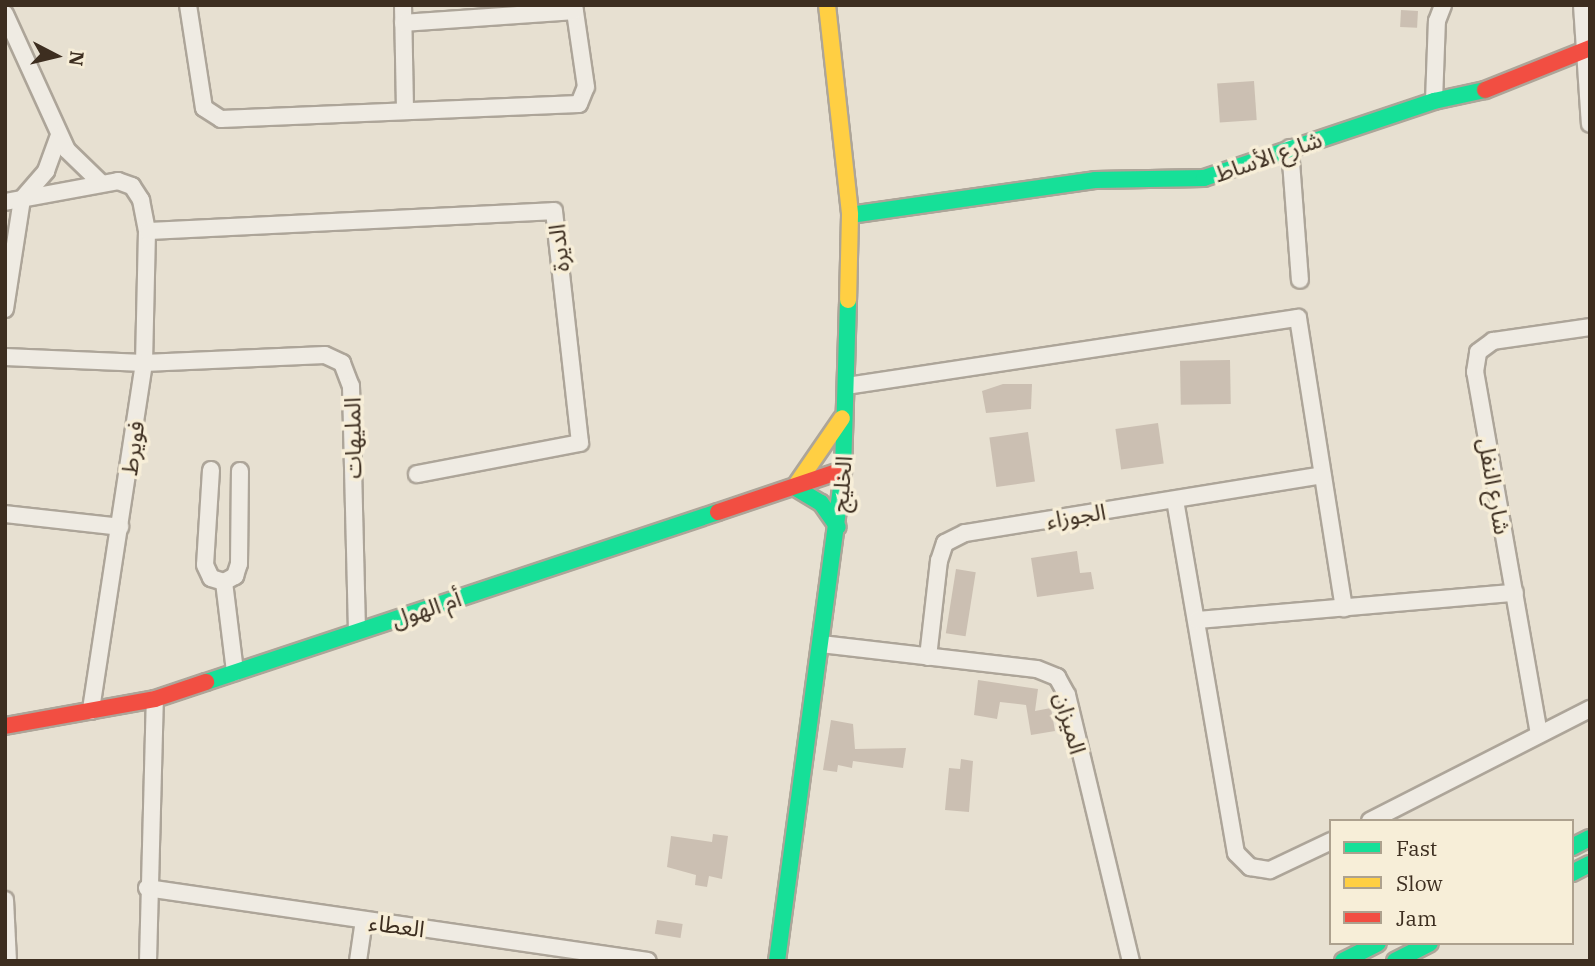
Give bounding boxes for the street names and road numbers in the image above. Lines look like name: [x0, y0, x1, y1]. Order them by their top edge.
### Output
street label: شارع الأساط: [1211, 125, 1325, 187]
street label: الديرة: [542, 223, 574, 273]
street label: المليهات: [337, 397, 367, 479]
street label: فويرط: [115, 419, 149, 477]
street label: شارع النفل: [1473, 436, 1517, 536]
street label: الخليج: [825, 455, 857, 513]
street label: الجوزاء: [1044, 497, 1108, 533]
street label: أم الهول: [388, 584, 464, 632]
street label: الميزان: [1049, 689, 1093, 757]
street label: العطاء: [367, 907, 427, 943]

